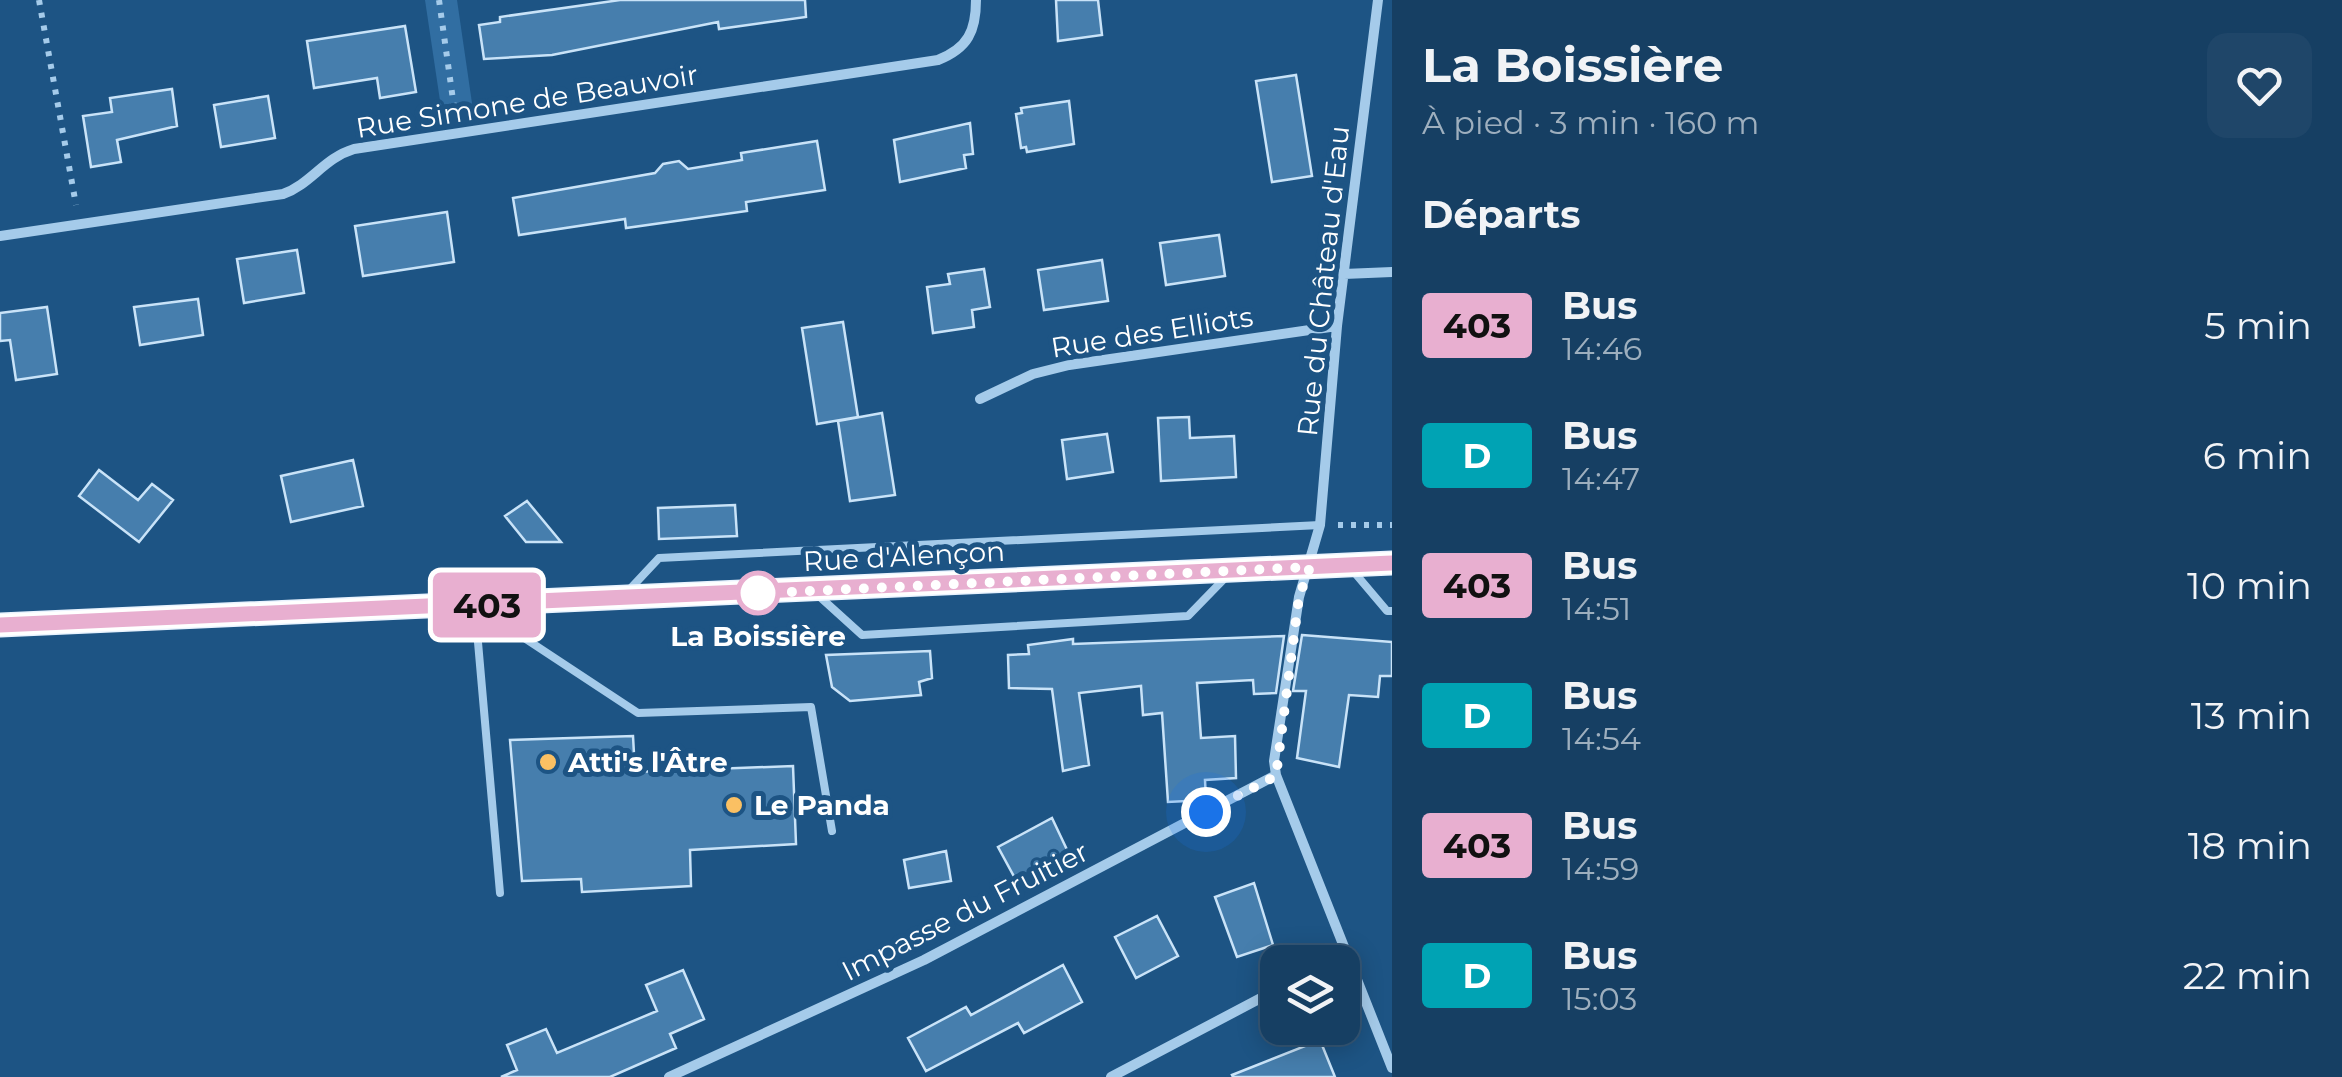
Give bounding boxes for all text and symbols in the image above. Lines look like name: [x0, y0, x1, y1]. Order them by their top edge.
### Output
button: heart: [2207, 33, 2312, 138]
text: La Boissière: [1422, 36, 1723, 94]
street label: Rue Simone de Beauvoir: [354, 57, 700, 145]
text: À pied · 3 min · 160 m: [1422, 103, 1760, 142]
street label: Rue du Château d'Eau: [1290, 124, 1356, 438]
text: Départs: [1422, 191, 1580, 238]
text: Bus: [1562, 282, 1637, 329]
street label: Rue des Elliots: [1049, 299, 1255, 365]
text: 5 min: [2204, 302, 2312, 349]
text: 403: [1443, 304, 1511, 347]
text: 14:46: [1562, 329, 1642, 368]
text: Bus: [1562, 412, 1637, 459]
text: 6 min: [2203, 432, 2312, 479]
text: D: [1463, 434, 1491, 477]
text: 14:47: [1562, 459, 1640, 498]
street label: Rue d'Alençon: [802, 534, 1006, 578]
text: Bus: [1562, 542, 1637, 589]
text: 10 min: [2187, 562, 2312, 609]
text: 403: [1443, 564, 1511, 607]
line badge: 403: [430, 572, 544, 638]
marker: La Boissière: [737, 572, 779, 614]
text: 403: [453, 584, 521, 627]
text: 14:51: [1562, 589, 1631, 628]
place label: La Boissière: [670, 619, 846, 653]
text: Bus: [1562, 672, 1637, 719]
text: 13 min: [2191, 692, 2312, 739]
text: D: [1463, 694, 1491, 737]
text: 14:54: [1562, 719, 1641, 758]
place label: Atti's l'Âtre: [567, 745, 728, 779]
marker: Atti's l'Âtre: [537, 751, 559, 773]
your location: [1181, 787, 1231, 837]
place label: Le Panda: [754, 788, 890, 822]
marker: Le Panda: [723, 794, 745, 816]
text: Bus: [1562, 802, 1637, 849]
text: 18 min: [2188, 822, 2312, 869]
text: 403: [1443, 824, 1511, 867]
street label: Impasse du Fruitier: [836, 834, 1094, 988]
text: 14:59: [1562, 849, 1639, 888]
text: Bus: [1562, 932, 1637, 979]
map controls: [1260, 945, 1360, 1045]
button: layers: [1260, 945, 1360, 1045]
text: 22 min: [2183, 952, 2312, 999]
text: D: [1463, 954, 1491, 997]
text: 15:03: [1562, 979, 1637, 1018]

